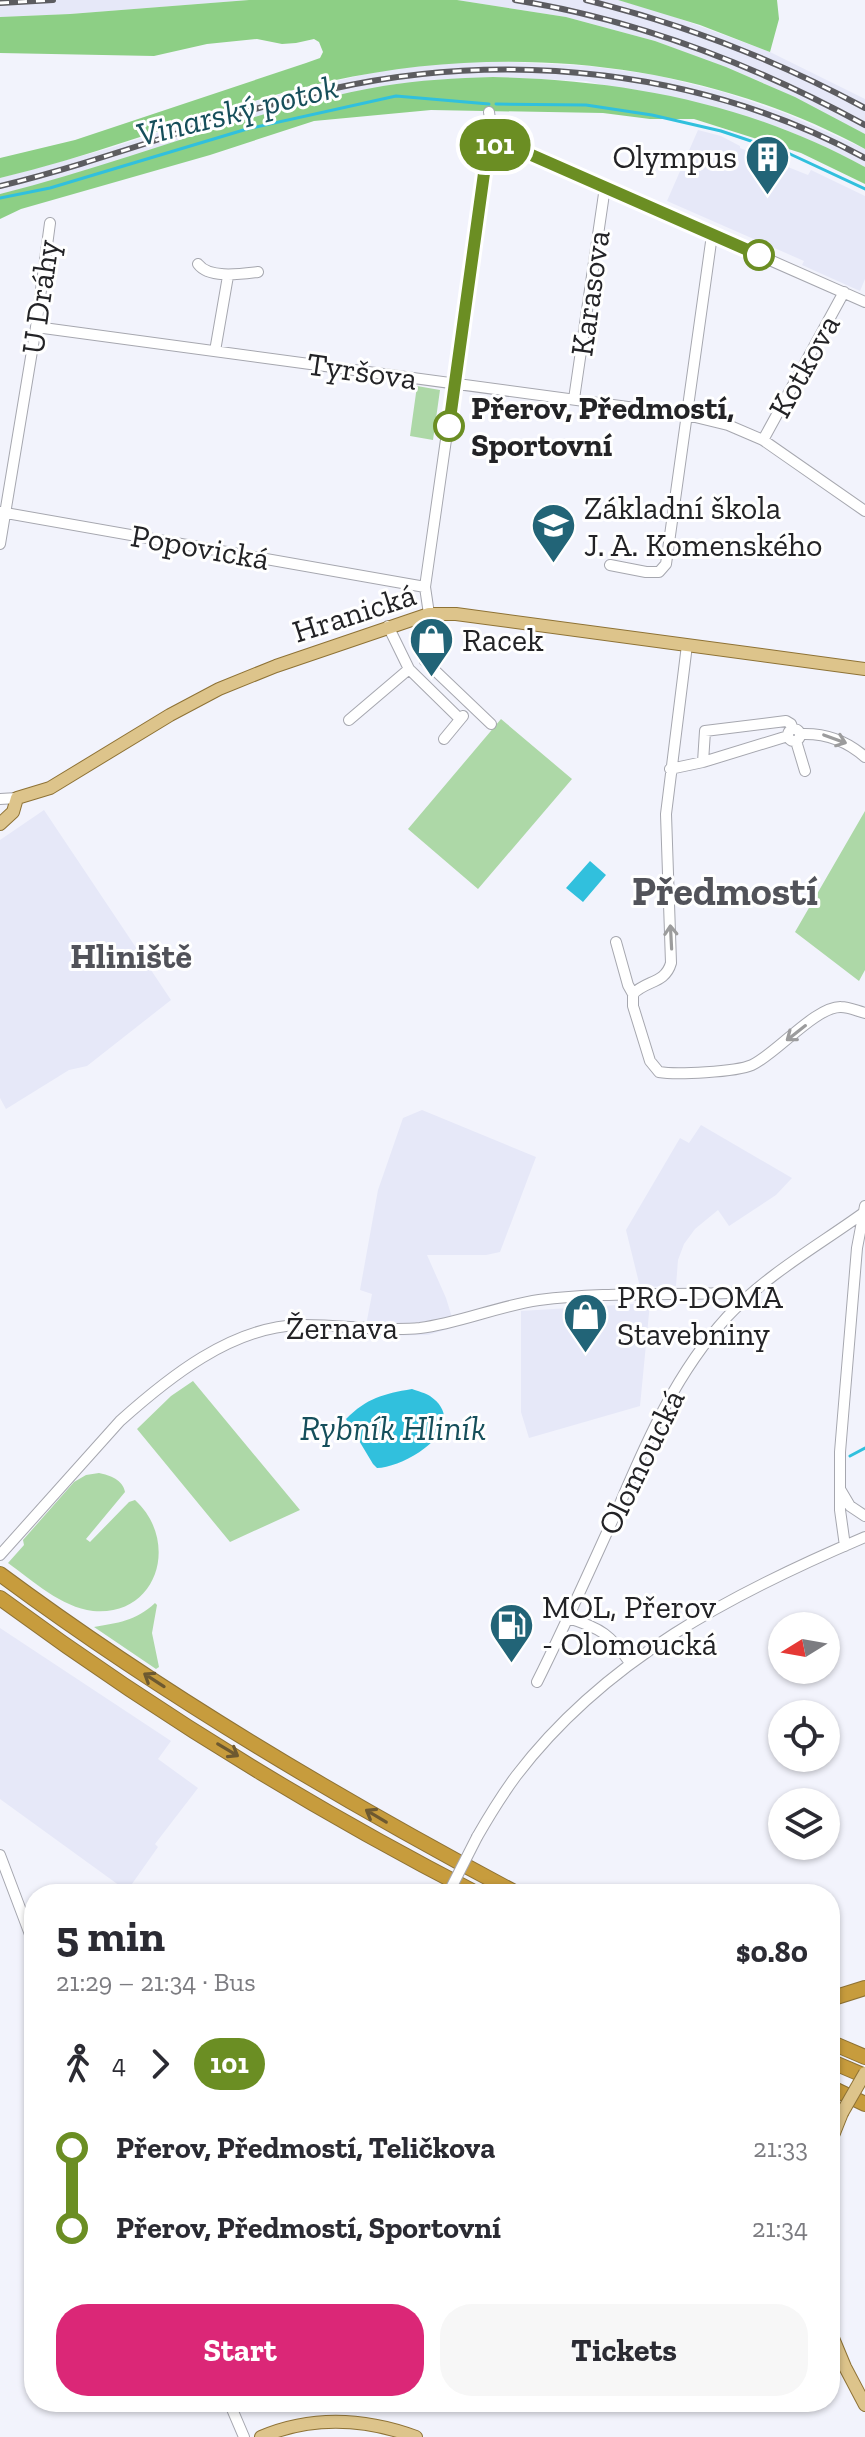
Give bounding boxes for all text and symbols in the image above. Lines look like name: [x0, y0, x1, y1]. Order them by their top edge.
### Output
water label: Vinarský potok: [132, 66, 342, 155]
line badge: 101: [449, 119, 541, 171]
text: 101: [476, 128, 514, 161]
building icon: Olympus: [744, 133, 792, 196]
place label: Olympus: [612, 138, 737, 176]
street label: Karasova: [562, 228, 618, 358]
street label: U Dráhy: [13, 237, 67, 357]
unlabelled marker: [744, 240, 774, 270]
street label: Kotkova: [760, 308, 848, 424]
street label: Tyršova: [305, 344, 419, 398]
place label: Přerov, Předmostí, Sportovní: [471, 389, 734, 464]
marker: Přerov, Předmostí, Sportovní: [434, 411, 464, 441]
place label: Základní škola J. A. Komenského: [584, 489, 822, 564]
school or university icon: Základní škola J. A. Komenského: [529, 502, 577, 565]
street label: Popovická: [128, 516, 272, 578]
street label: Hranická: [288, 575, 420, 651]
shop icon: Racek: [407, 616, 455, 679]
place label: Racek: [462, 621, 544, 659]
one-way arrow: [822, 733, 847, 747]
district label: Předmostí: [632, 867, 818, 915]
one-way arrow: [663, 924, 678, 951]
district label: Hliniště: [70, 936, 192, 977]
one-way arrow: [786, 1024, 807, 1042]
place label: PRO-DOMA Stavebniny: [617, 1278, 783, 1353]
shop icon: PRO-DOMA Stavebniny: [562, 1291, 610, 1354]
street label: Žernava: [286, 1309, 398, 1347]
street label: Olomoucká: [590, 1383, 692, 1541]
water label: Rybník Hliník: [300, 1408, 486, 1449]
place label: MOL, Přerov - Olomoucká: [542, 1588, 717, 1663]
fuel station icon: MOL, Přerov - Olomoucká: [487, 1601, 535, 1664]
north arrow: [768, 1612, 840, 1684]
map controls: [768, 1612, 840, 1860]
one-way arrow: [144, 1672, 166, 1689]
button: locate: [768, 1700, 840, 1772]
one-way arrow: [216, 1742, 239, 1758]
button: layers: [768, 1788, 840, 1860]
one-way arrow: [365, 1808, 388, 1824]
text: 5 min: [56, 1909, 165, 1962]
text: $0.80: [736, 1934, 808, 1970]
text: 21:29 – 21:34 · Bus: [56, 1966, 256, 1998]
icon: walk: [56, 2042, 100, 2086]
icon: forward: [138, 2042, 182, 2086]
text: 101: [210, 2047, 249, 2080]
text: 4: [112, 2048, 126, 2080]
text: Přerov, Předmostí, Teličkova: [116, 2130, 495, 2166]
text: 21:33: [753, 2132, 808, 2164]
text: Přerov, Předmostí, Sportovní: [116, 2210, 501, 2246]
text: 21:34: [752, 2212, 808, 2244]
button: Start: [56, 2304, 424, 2396]
button: Tickets: [440, 2304, 808, 2396]

